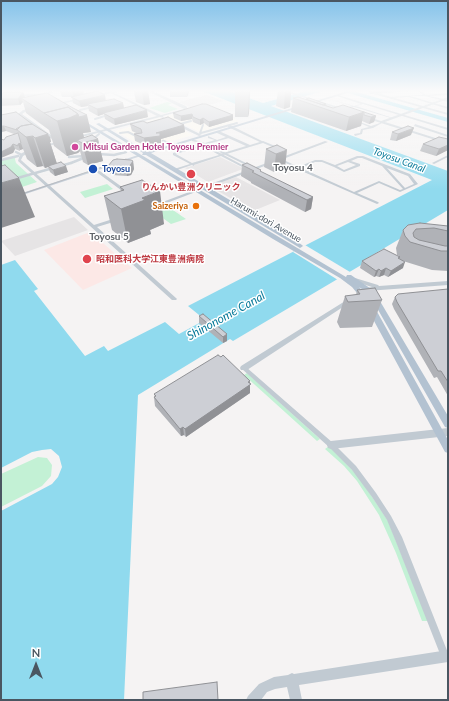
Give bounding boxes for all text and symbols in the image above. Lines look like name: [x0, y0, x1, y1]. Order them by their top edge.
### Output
marker: Mitsui Garden Hotel Toyosu Premier: [70, 142, 80, 152]
place label: Mitsui Garden Hotel Toyosu Premier: [83, 142, 228, 152]
water label: Toyosu Canal: [371, 145, 427, 175]
district label: Toyosu 4: [273, 162, 313, 174]
marker: Toyosu: [87, 163, 99, 175]
place label: Toyosu: [102, 164, 130, 174]
marker: りんかい豊洲クリニック: [185, 168, 197, 180]
place label: りんかい豊洲クリニック: [142, 182, 240, 192]
street label: Harumi-dori Avenue: [229, 195, 303, 245]
place label: Saizeriya: [153, 201, 188, 211]
marker: Saizeriya: [191, 201, 201, 211]
district label: Toyosu 5: [89, 231, 129, 243]
marker: 昭和医科大学江東豊洲病院: [81, 253, 93, 265]
place label: 昭和医科大学江東豊洲病院: [96, 254, 204, 264]
water label: Shinonome Canal: [184, 289, 268, 343]
north arrow: [16, 645, 56, 685]
text: N: [32, 646, 40, 659]

